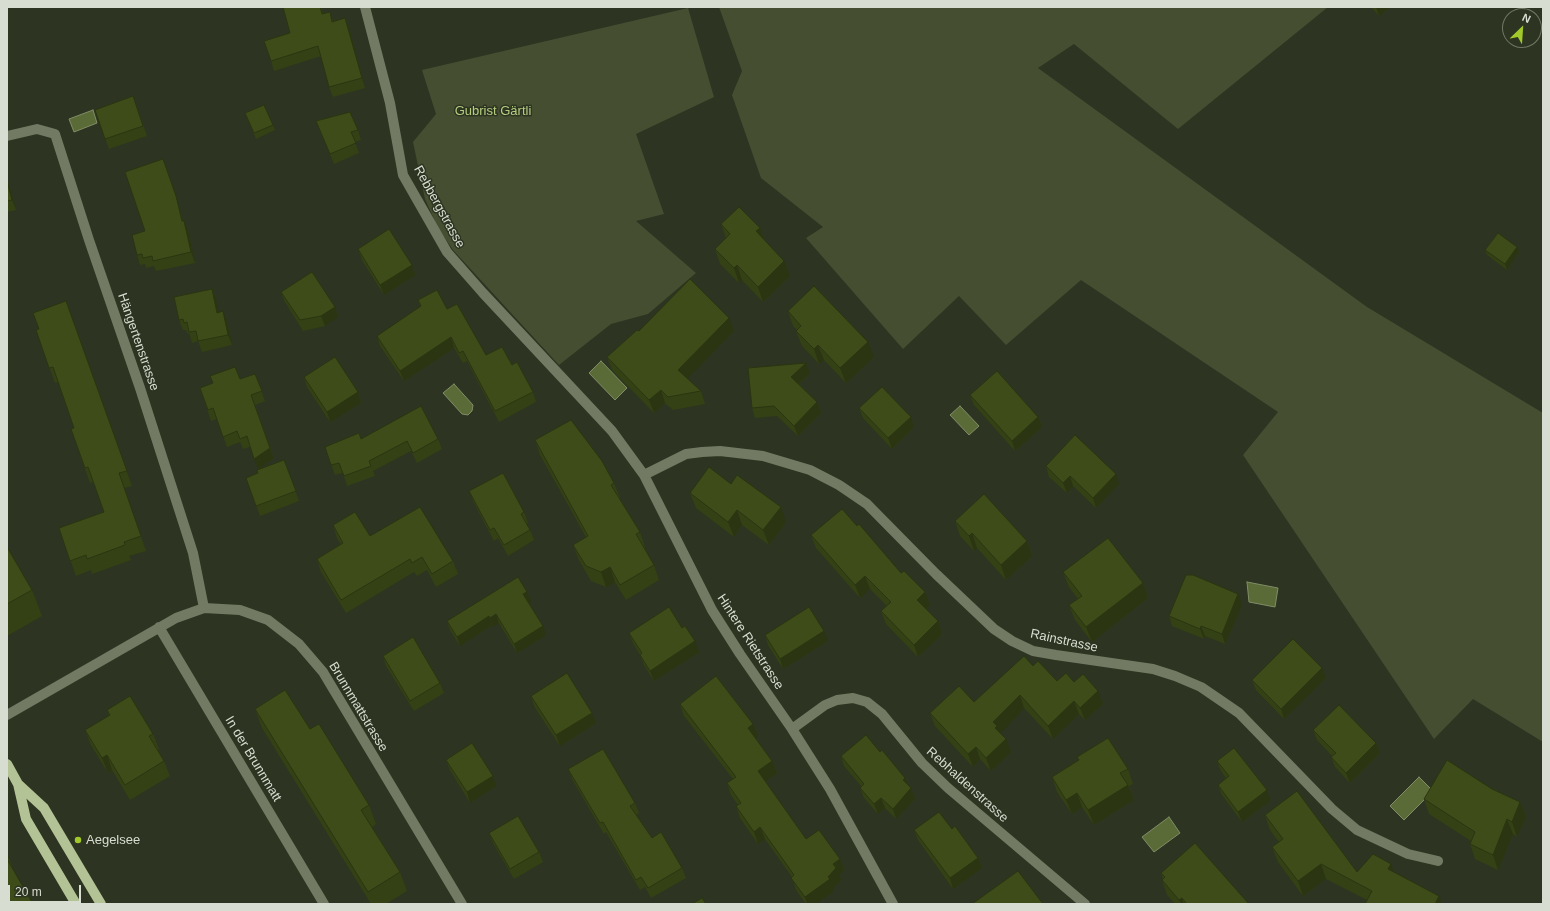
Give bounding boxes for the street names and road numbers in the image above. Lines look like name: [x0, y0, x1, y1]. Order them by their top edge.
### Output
street label: Rebbergstrasse: [410, 163, 468, 251]
street label: Hängertenstrasse: [114, 291, 162, 393]
street label: Hintere Rietstrasse: [713, 591, 787, 693]
street label: Rainstrasse: [1029, 626, 1099, 656]
street label: Brunnmattstrasse: [325, 659, 391, 755]
street label: In der Brunnmatt: [221, 713, 285, 805]
street label: Rebhaldenstrasse: [923, 744, 1011, 826]

